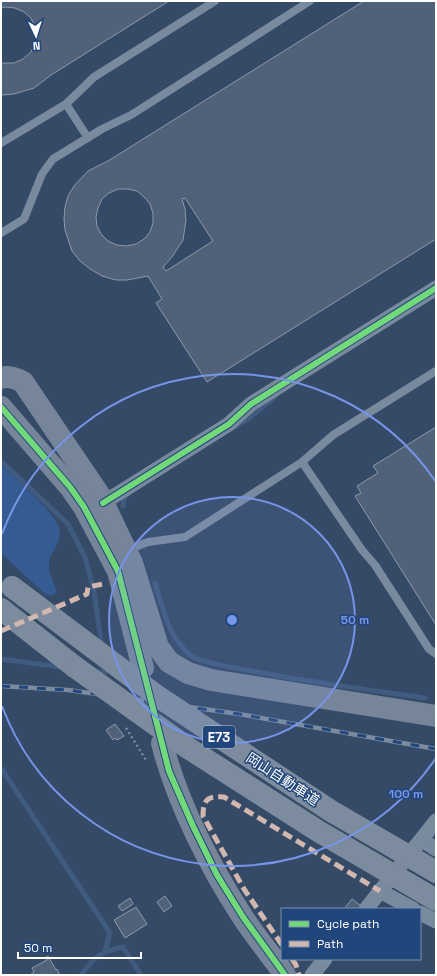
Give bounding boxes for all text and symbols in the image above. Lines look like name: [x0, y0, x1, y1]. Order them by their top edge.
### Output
north arrow: [16, 16, 56, 56]
text: N: [33, 39, 41, 53]
text: 50 m: [341, 612, 369, 628]
centre of rings: [225, 613, 239, 627]
road number: E73: [203, 726, 235, 748]
street label: 岡山自動車道: [243, 749, 323, 809]
text: 100 m: [389, 786, 423, 802]
legend: [281, 908, 421, 960]
text: Cycle path: [317, 916, 379, 932]
scale bar: [18, 934, 141, 960]
text: Path: [317, 936, 343, 952]
text: 50 m: [24, 940, 52, 956]

